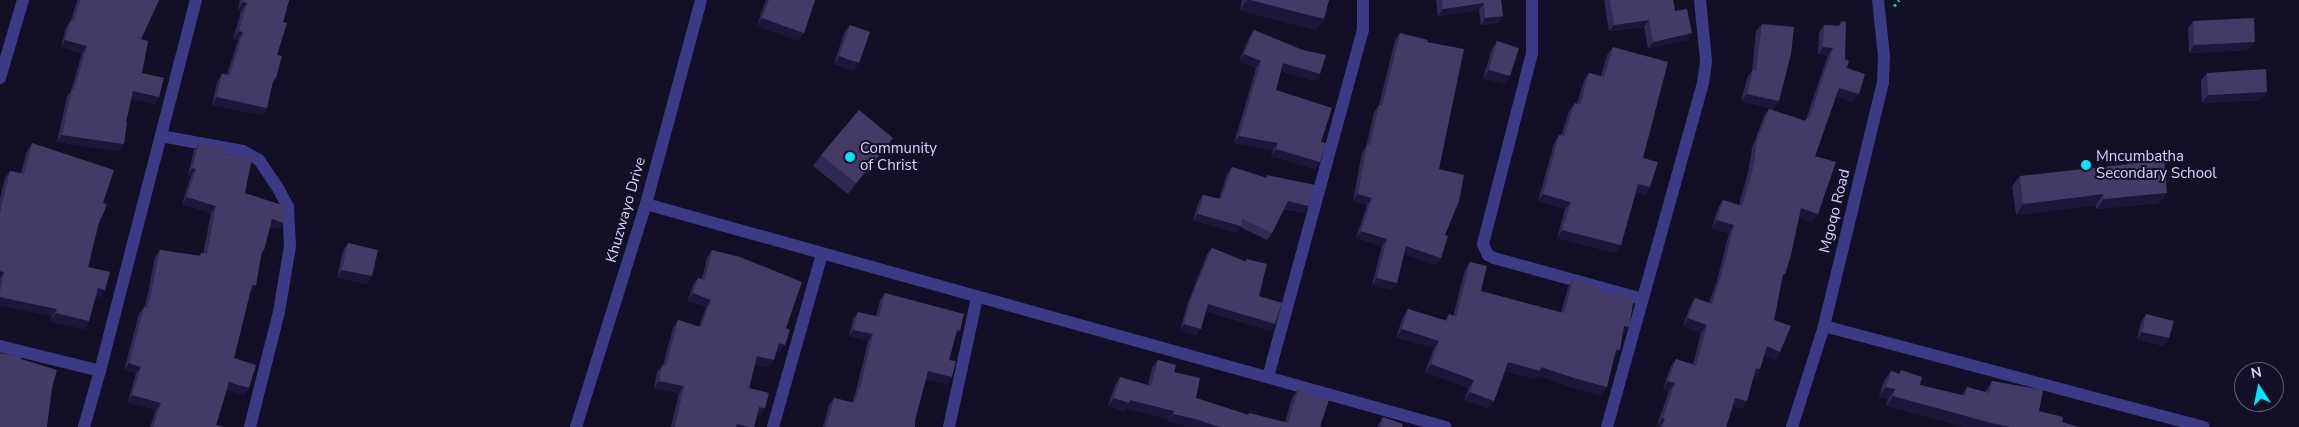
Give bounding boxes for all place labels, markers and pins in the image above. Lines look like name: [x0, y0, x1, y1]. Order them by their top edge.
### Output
place label: Community of Christ: [860, 139, 937, 174]
place label: Mncumbatha Secondary School: [2096, 147, 2217, 182]
marker: Community of Christ: [844, 151, 856, 163]
marker: Mncumbatha Secondary School: [2080, 159, 2092, 171]

